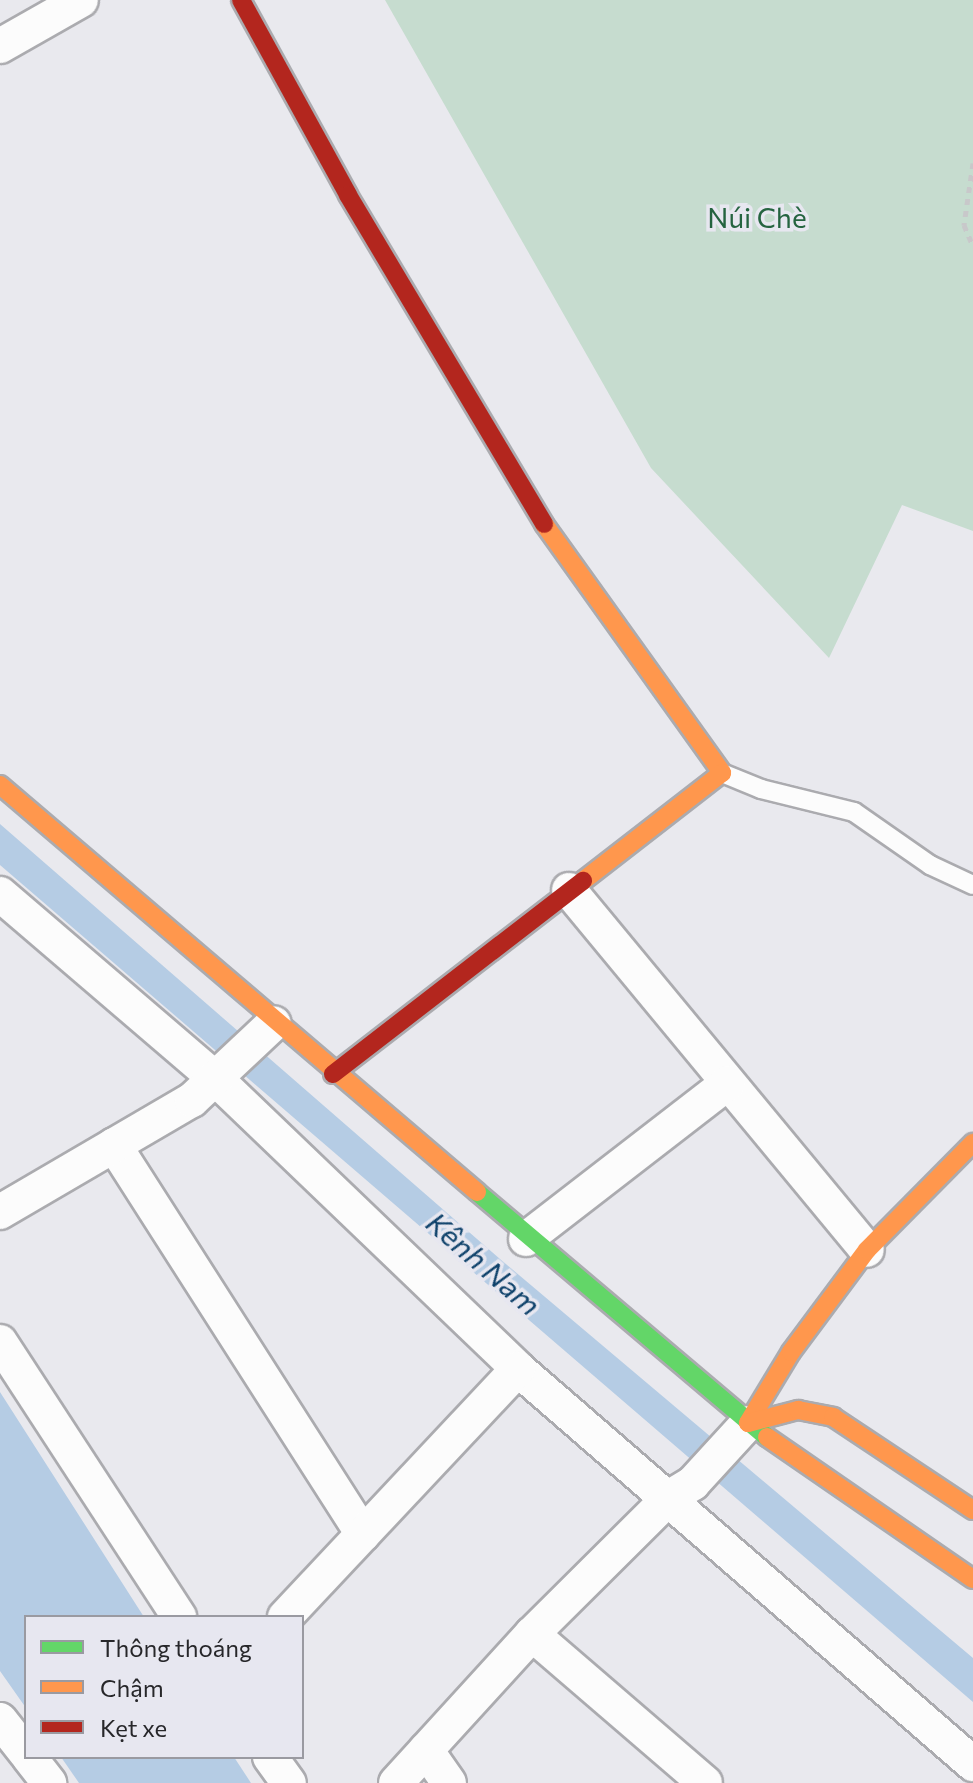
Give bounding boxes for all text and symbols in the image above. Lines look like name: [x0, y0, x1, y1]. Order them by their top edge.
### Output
park label: Núi Chè: [707, 200, 807, 234]
water label: Kênh Nam: [420, 1204, 548, 1322]
legend: [24, 1615, 304, 1759]
text: Thông thoáng: [100, 1633, 252, 1662]
text: Chậm: [100, 1673, 164, 1702]
text: Kẹt xe: [100, 1713, 167, 1742]

